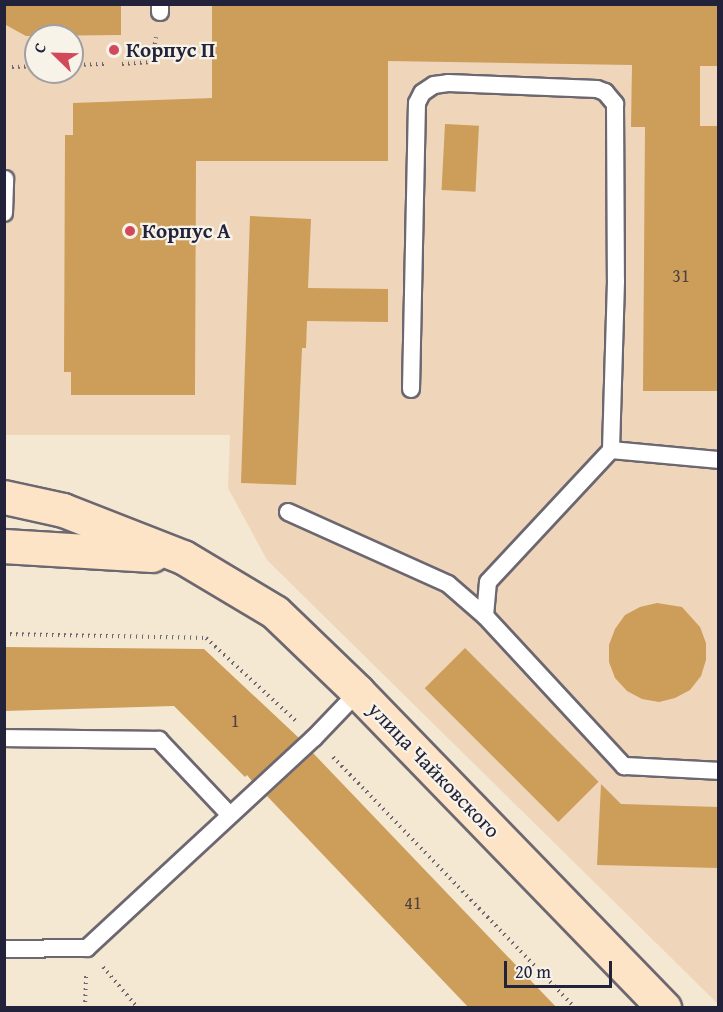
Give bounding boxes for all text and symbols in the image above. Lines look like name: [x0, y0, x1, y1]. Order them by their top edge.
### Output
north arrow: [24, 24, 84, 84]
place label: Корпус П: [126, 37, 215, 63]
text: С: [26, 39, 52, 57]
marker: Корпус П: [107, 43, 121, 57]
place label: Корпус А: [142, 218, 230, 244]
marker: Корпус А: [123, 224, 137, 238]
house number: 31: [672, 265, 690, 287]
street label: улица Чайковского: [363, 697, 505, 843]
house number: 1: [231, 710, 239, 732]
house number: 41: [404, 892, 422, 914]
scale bar: [507, 949, 615, 987]
text: 20 m: [515, 958, 551, 985]

